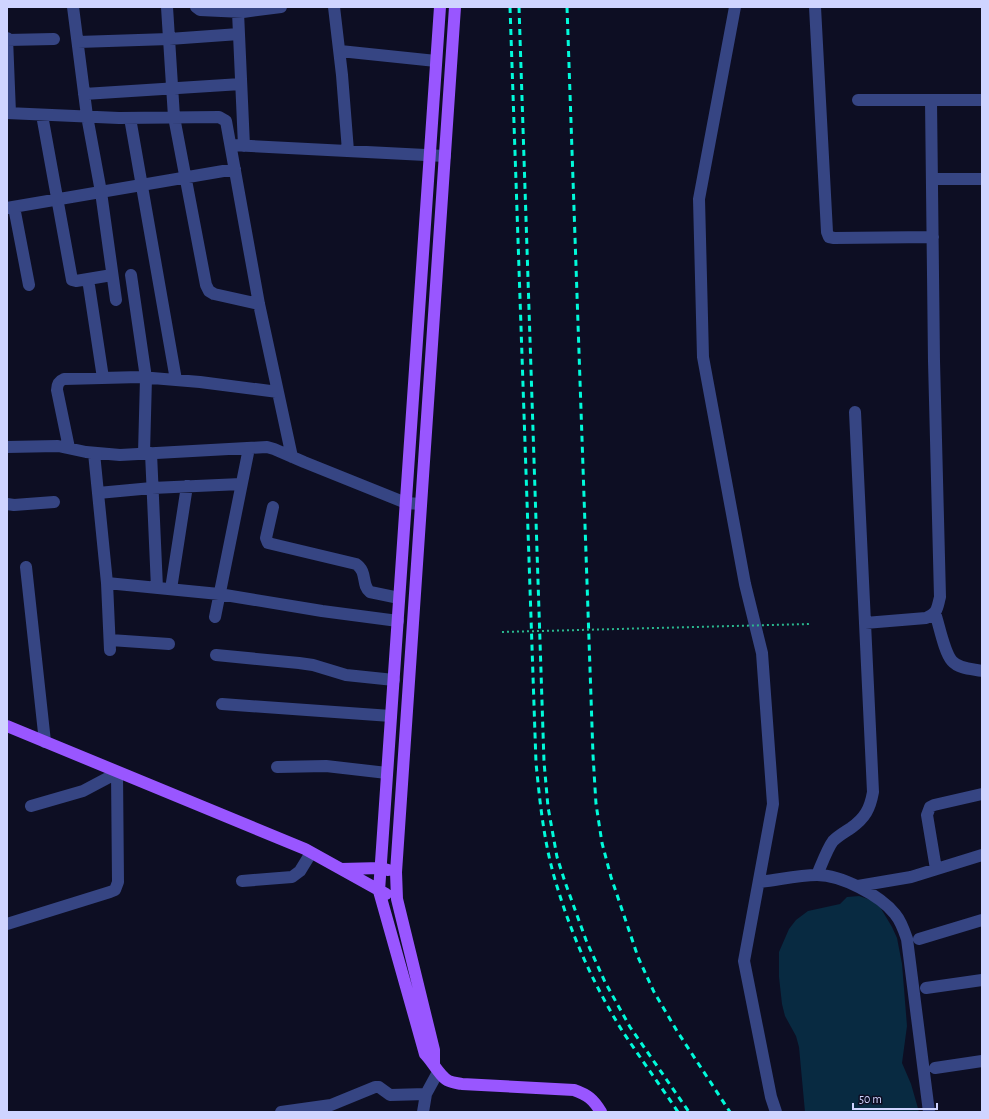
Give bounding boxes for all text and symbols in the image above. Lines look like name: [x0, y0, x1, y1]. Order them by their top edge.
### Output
scale bar: [853, 1085, 937, 1111]
text: 50 m: [859, 1093, 882, 1105]

